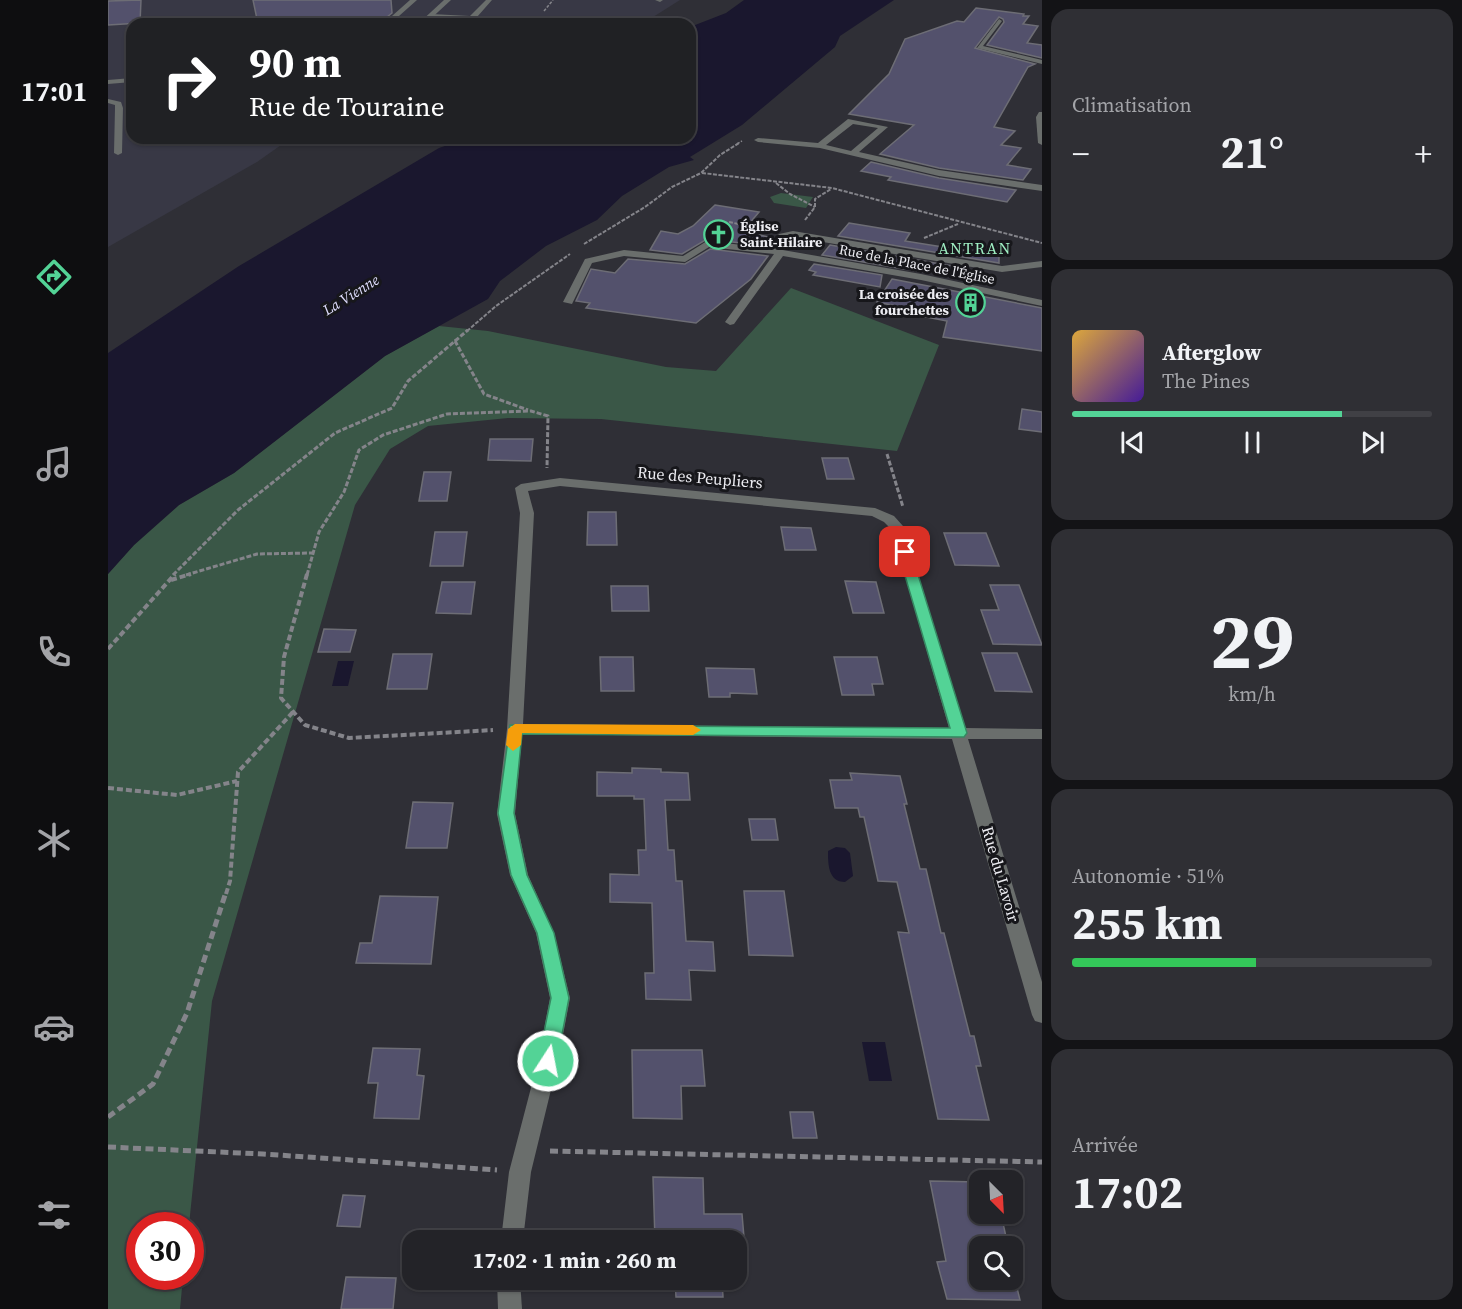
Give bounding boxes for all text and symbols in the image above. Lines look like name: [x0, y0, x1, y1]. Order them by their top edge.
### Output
text: 90 m: [249, 33, 342, 91]
icon: right: [150, 42, 228, 120]
text: 17:01: [21, 73, 87, 110]
text: Rue de Touraine: [249, 88, 444, 125]
text: Climatisation: [1072, 91, 1192, 119]
text: 21°: [1220, 121, 1284, 183]
text: −: [1072, 131, 1090, 176]
text: +: [1414, 131, 1432, 176]
place label: Église Saint-Hilaire: [740, 216, 822, 252]
church icon: Église Saint-Hilaire: [703, 218, 735, 250]
district label: ANTRAN: [938, 237, 1012, 259]
street label: Rue de la Place de l'Église: [837, 239, 997, 289]
icon: directions: [33, 256, 75, 298]
water label: La Vienne: [318, 269, 383, 321]
place label: La croisée des fourchettes: [859, 284, 950, 320]
building icon: La croisée des fourchettes: [954, 286, 986, 318]
text: Afterglow: [1162, 337, 1262, 367]
text: The Pines: [1162, 367, 1250, 395]
icon: previous: [1116, 426, 1149, 459]
icon: pause: [1236, 426, 1269, 459]
icon: next: [1356, 426, 1389, 459]
icon: music: [33, 443, 75, 485]
street label: Rue des Peupliers: [636, 461, 764, 493]
pin: [879, 526, 930, 577]
icon: arrive: [888, 535, 921, 568]
text: 29: [1210, 587, 1294, 694]
icon: phone: [33, 631, 75, 673]
text: km/h: [1228, 680, 1276, 708]
icon: climate: [33, 819, 75, 861]
street label: Rue du Lavoir: [977, 824, 1025, 925]
text: Autonomie · 51%: [1072, 862, 1224, 890]
text: 255 km: [1072, 892, 1223, 954]
icon: car: [33, 1006, 75, 1048]
position arrow: [516, 1029, 580, 1093]
text: Arrivée: [1072, 1131, 1138, 1159]
text: 17:02: [1072, 1161, 1183, 1223]
north arrow: [969, 1170, 1023, 1224]
map controls: [969, 1170, 1023, 1290]
icon: filters: [33, 1194, 75, 1236]
speed limit sign: 30: [126, 1212, 204, 1290]
button: search: [969, 1236, 1023, 1290]
text: 17:02 · 1 min · 260 m: [473, 1245, 676, 1275]

